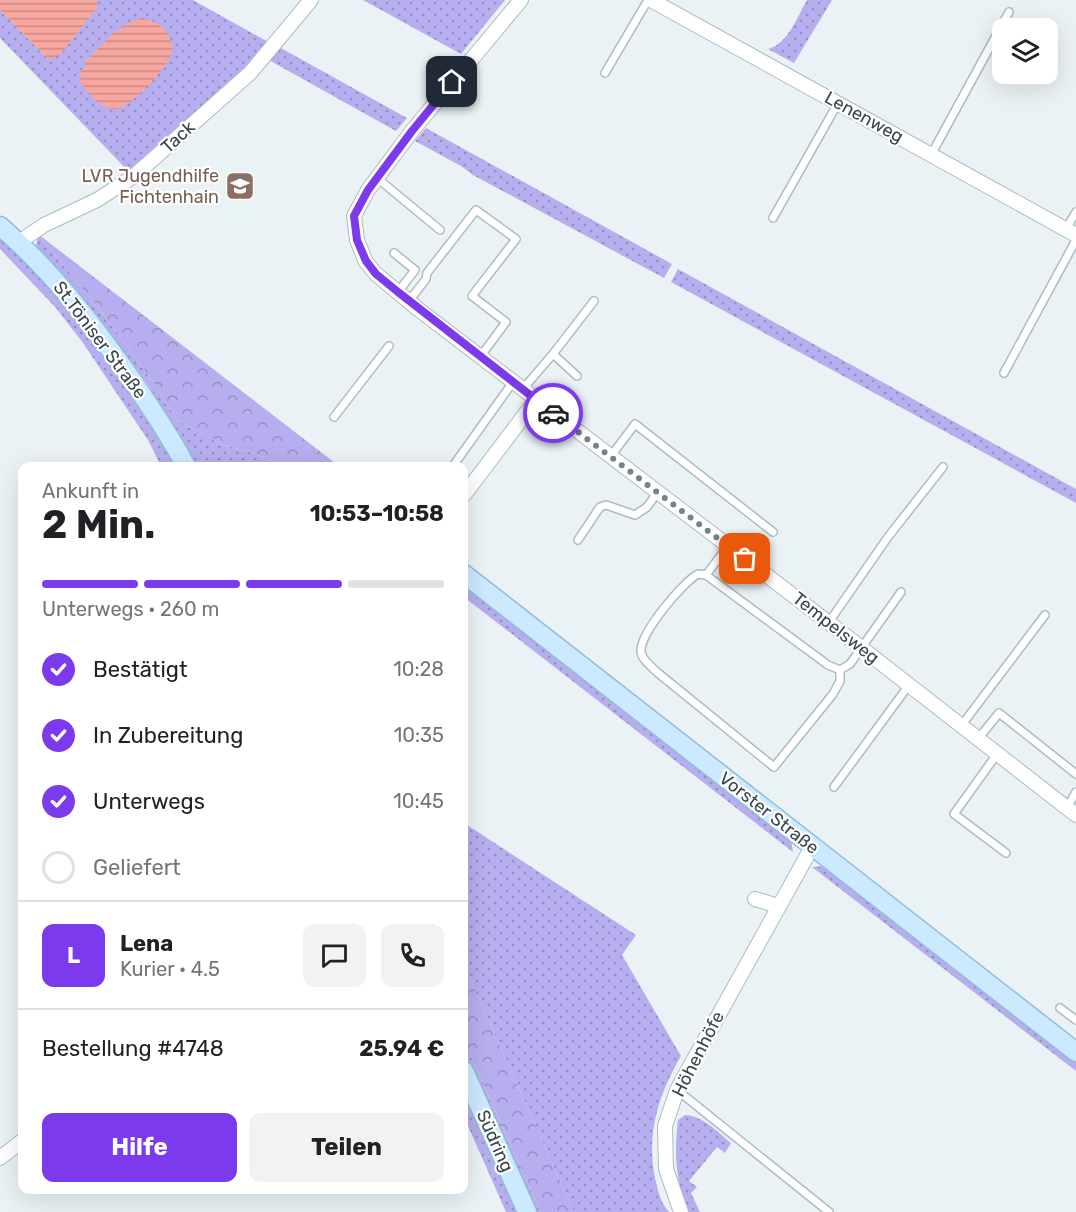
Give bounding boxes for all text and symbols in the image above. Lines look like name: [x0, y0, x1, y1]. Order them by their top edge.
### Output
map controls: [992, 18, 1058, 84]
button: layers: [992, 18, 1058, 84]
pin: [426, 56, 477, 107]
icon: home: [435, 65, 468, 98]
street label: Lenenweg: [821, 86, 907, 148]
street label: Tack: [157, 116, 200, 158]
place label: LVR Jugendhilfe Fichtenhain: [81, 165, 219, 208]
school or university icon: LVR Jugendhilfe Fichtenhain: [224, 170, 256, 202]
street label: St.Töniser Straße: [49, 277, 151, 403]
courier: [523, 383, 583, 443]
icon: car: [537, 397, 570, 430]
text: Ankunft in: [42, 479, 139, 503]
text: 10:53–10:58: [310, 500, 444, 527]
text: 2 Min.: [42, 502, 155, 548]
pin: [719, 533, 770, 584]
icon: bag: [728, 542, 761, 575]
street label: Tempelsweg: [788, 587, 884, 669]
text: Unterwegs · 260 m: [42, 597, 219, 621]
icon: check: [42, 653, 75, 686]
text: Bestätigt: [93, 656, 188, 683]
text: 10:28: [393, 657, 444, 681]
icon: check: [42, 719, 75, 752]
text: In Zubereitung: [93, 722, 243, 749]
text: 10:35: [394, 723, 444, 747]
street label: Vorster Straße: [715, 767, 823, 859]
icon: check: [42, 785, 75, 818]
text: Unterwegs: [93, 788, 205, 815]
text: 10:45: [393, 789, 444, 813]
text: Geliefert: [93, 854, 181, 881]
button: chat: [303, 924, 366, 987]
button: phone: [381, 924, 444, 987]
text: Lena: [120, 930, 173, 957]
text: L: [67, 942, 80, 969]
text: Kurier · 4.5: [120, 957, 220, 981]
street label: Höhenhöfe: [667, 1008, 729, 1100]
text: Bestellung #4748: [42, 1035, 224, 1062]
text: 25.94 €: [359, 1035, 444, 1062]
street label: Südring: [472, 1107, 518, 1175]
button: Hilfe: [42, 1113, 237, 1182]
button: Teilen: [249, 1113, 444, 1182]

